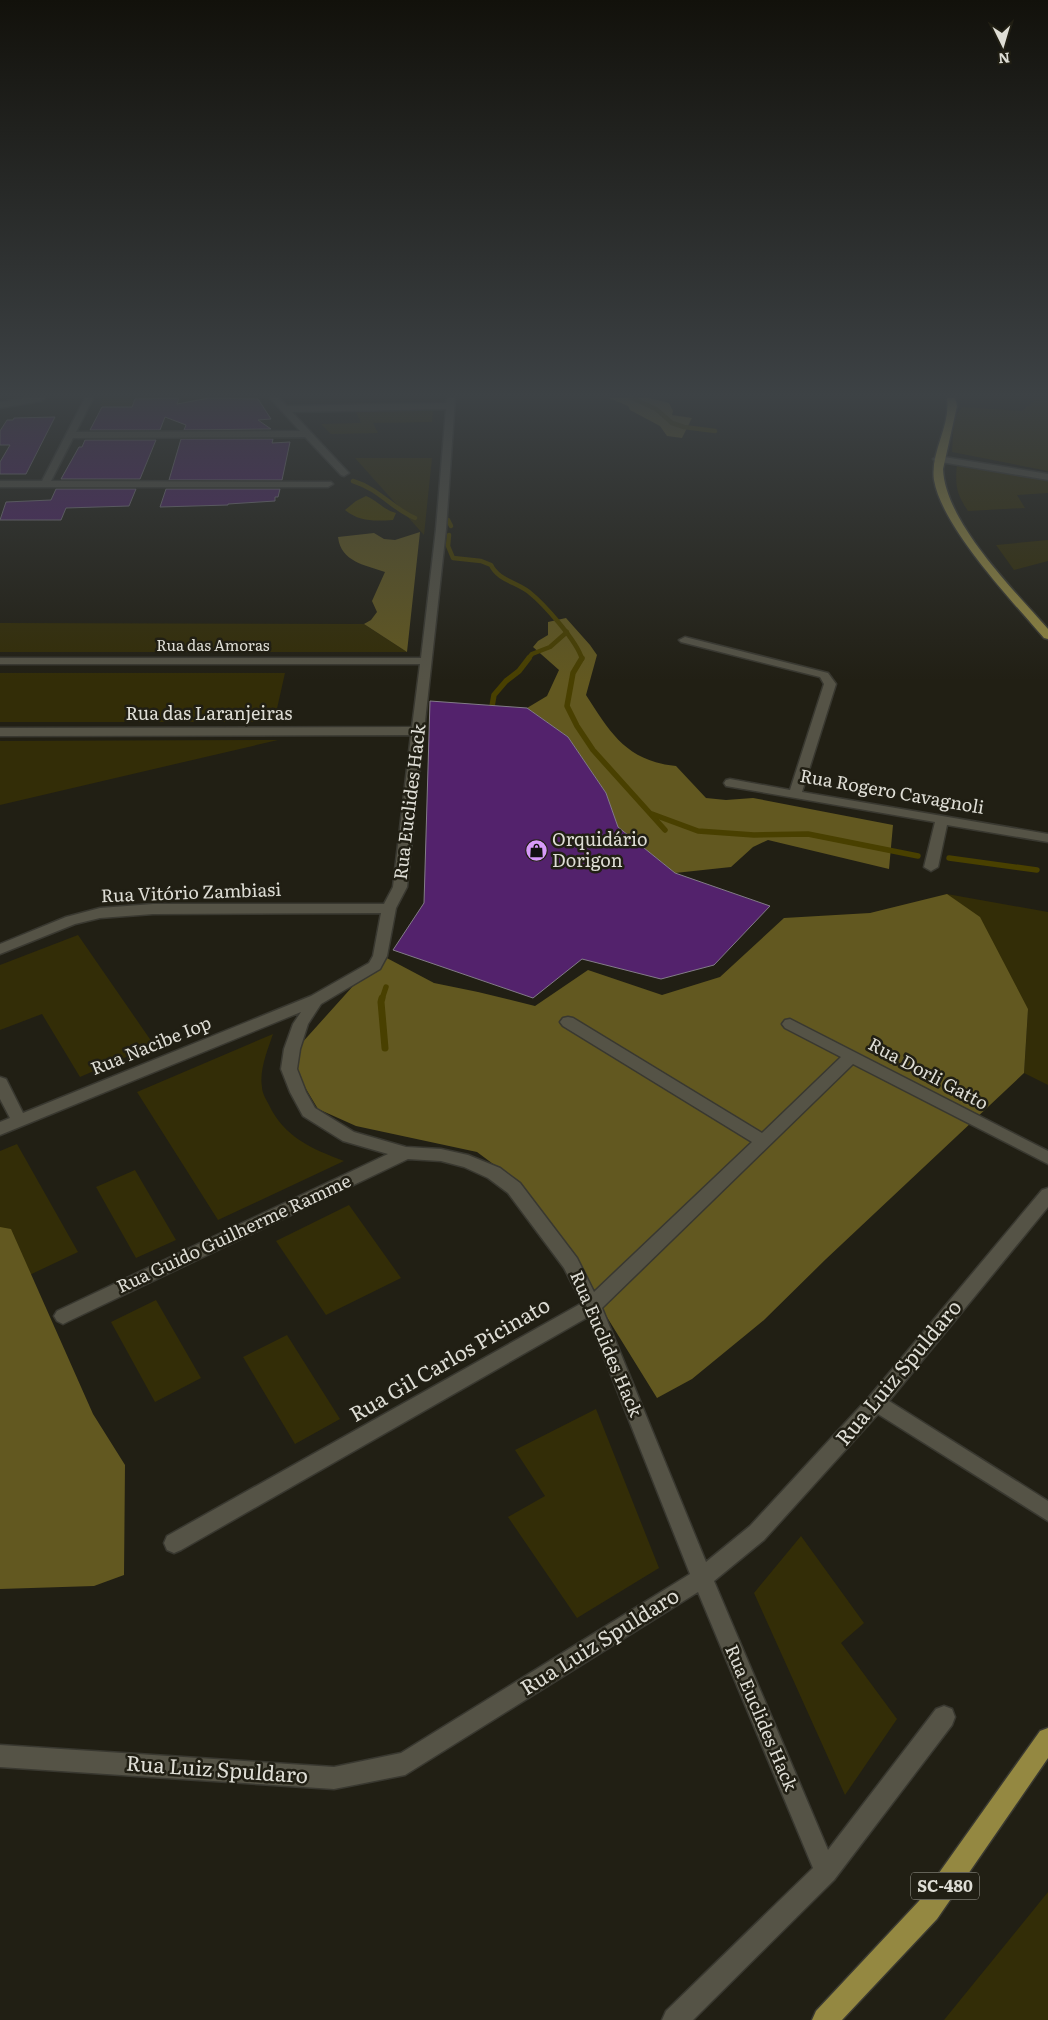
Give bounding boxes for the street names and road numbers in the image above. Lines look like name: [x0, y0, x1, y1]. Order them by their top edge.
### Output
street label: Rua das Amoras: [156, 633, 270, 656]
street label: Rua das Laranjeiras: [126, 699, 292, 726]
street label: Rua Euclides Hack: [386, 721, 432, 881]
street label: Rua Rogero Cavagnoli: [798, 761, 987, 820]
street label: Rua Vitório Zambiasi: [100, 875, 282, 908]
street label: Rua Nacibe Iop: [86, 1008, 215, 1081]
street label: Rua Dorli Gatto: [864, 1030, 994, 1116]
street label: Rua Guido Guilherme Ramme: [112, 1166, 355, 1299]
street label: Rua Euclides Hack: [564, 1266, 651, 1422]
street label: Rua Gil Carlos Picinato: [343, 1288, 555, 1428]
street label: Rua Luiz Spuldaro: [827, 1292, 968, 1451]
street label: Rua Luiz Spuldaro: [513, 1578, 684, 1701]
street label: Rua Euclides Hack: [719, 1640, 806, 1796]
street label: Rua Luiz Spuldaro: [125, 1746, 309, 1789]
road number: SC-480: [911, 1872, 979, 1900]

